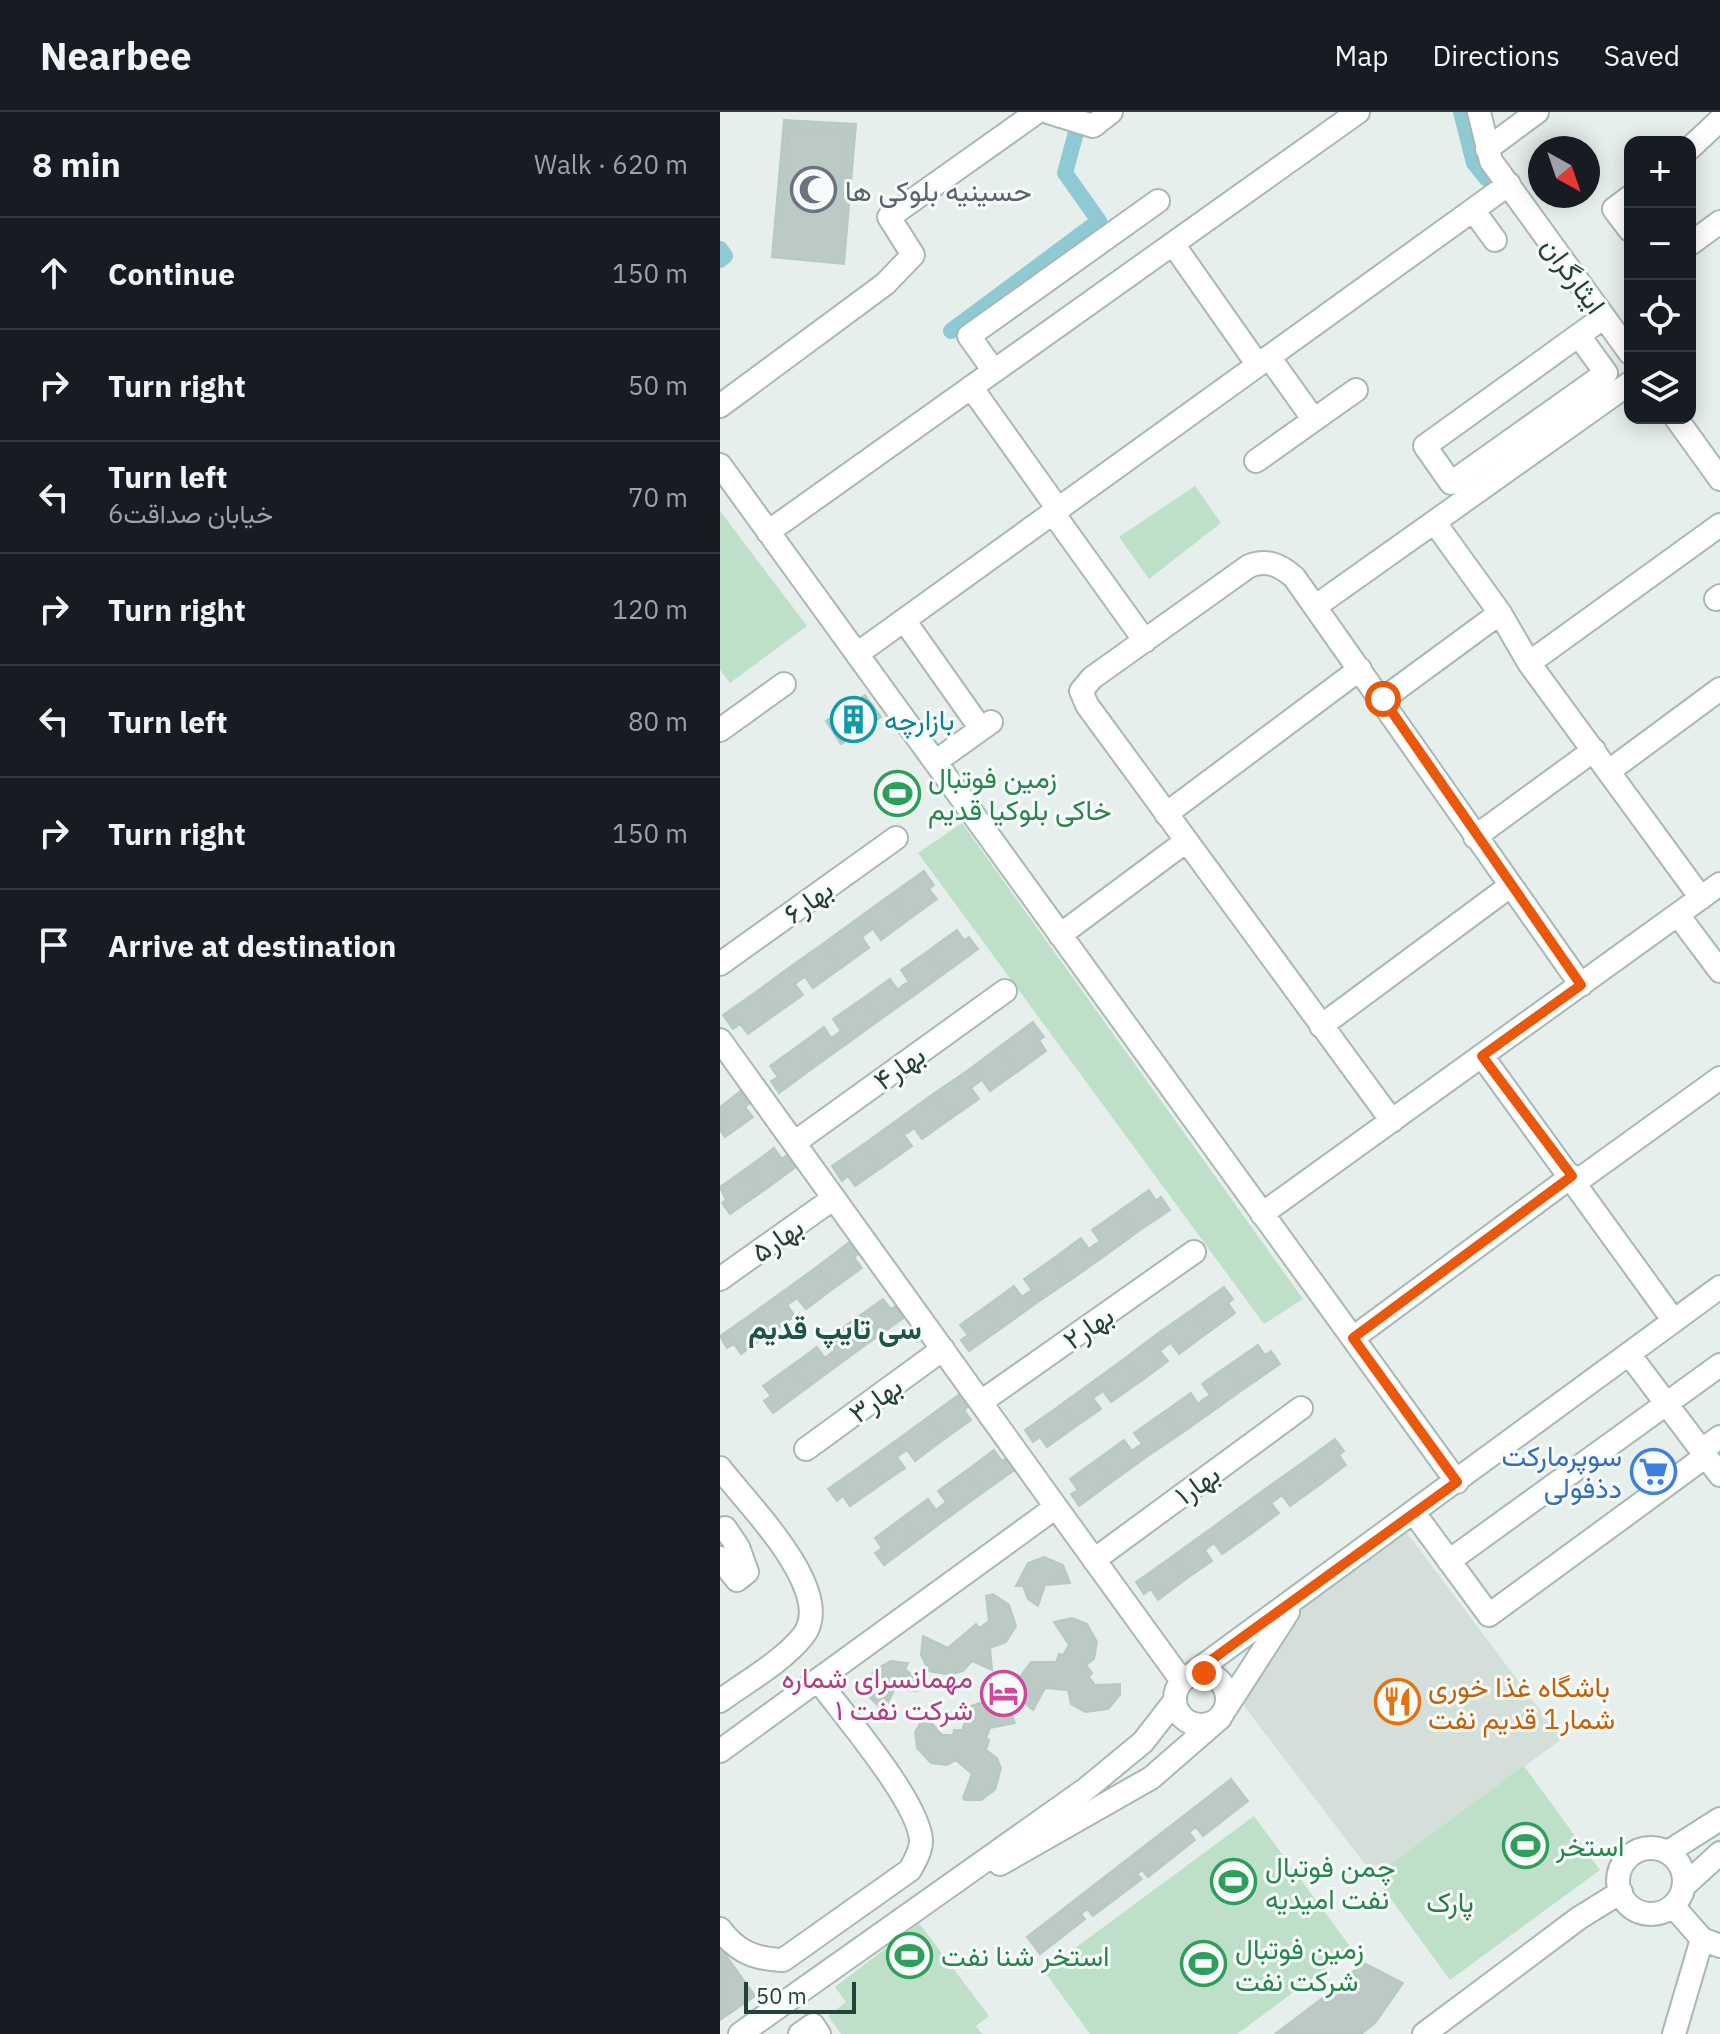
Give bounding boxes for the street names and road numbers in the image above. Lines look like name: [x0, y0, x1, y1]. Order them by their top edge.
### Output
street label: ایثارگران: [1533, 229, 1615, 321]
street label: بهار۶: [776, 871, 840, 931]
street label: بهار۴: [866, 1036, 932, 1098]
street label: بهار۵: [744, 1208, 810, 1270]
street label: بهار۲: [1055, 1296, 1121, 1358]
street label: بهار۳: [841, 1367, 909, 1431]
street label: بهار۱: [1167, 1455, 1227, 1513]

